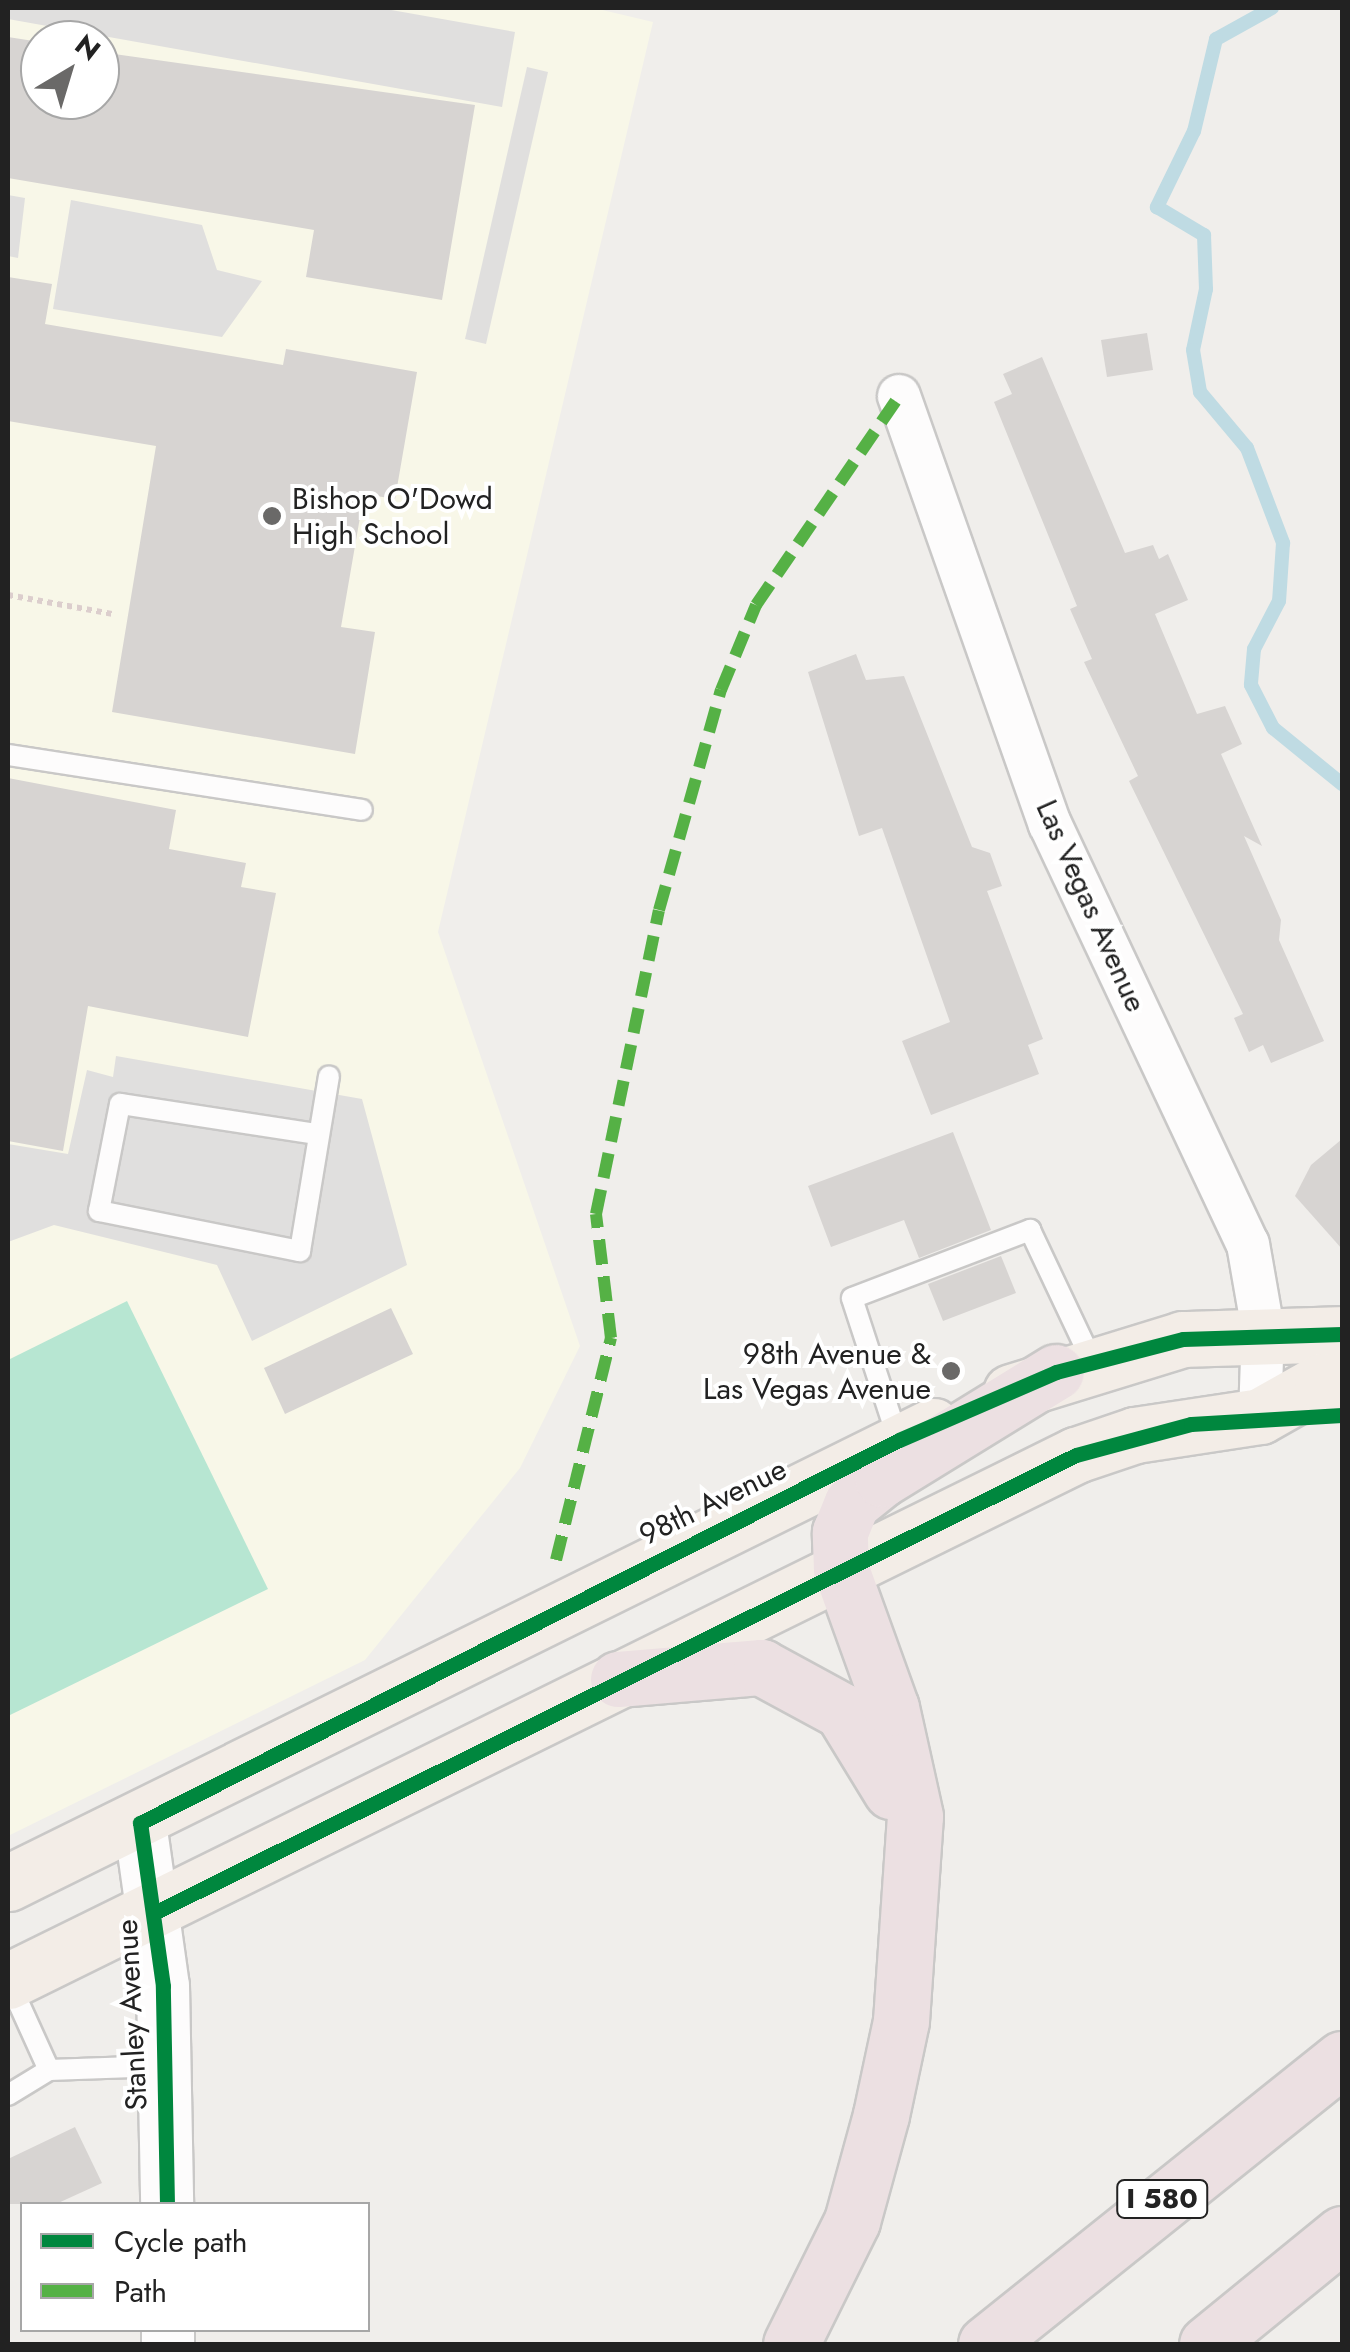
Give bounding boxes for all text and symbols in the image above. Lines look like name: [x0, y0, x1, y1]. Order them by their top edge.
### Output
north arrow: [20, 20, 120, 120]
text: N: [66, 25, 109, 71]
place label: Bishop O'Dowd High School: [292, 481, 493, 552]
marker: Bishop O'Dowd High School: [261, 505, 283, 527]
street label: Las Vegas Avenue: [1028, 795, 1154, 1017]
place label: 98th Avenue & Las Vegas Avenue: [703, 1336, 931, 1406]
marker: 98th Avenue & Las Vegas Avenue: [940, 1360, 962, 1382]
street label: 98th Avenue: [634, 1451, 792, 1553]
street label: Stanley Avenue: [109, 1919, 155, 2111]
road number: I 580: [1114, 2176, 1210, 2222]
legend: [20, 2202, 370, 2332]
text: Cycle path: [114, 2220, 247, 2263]
text: Path: [114, 2270, 167, 2313]

